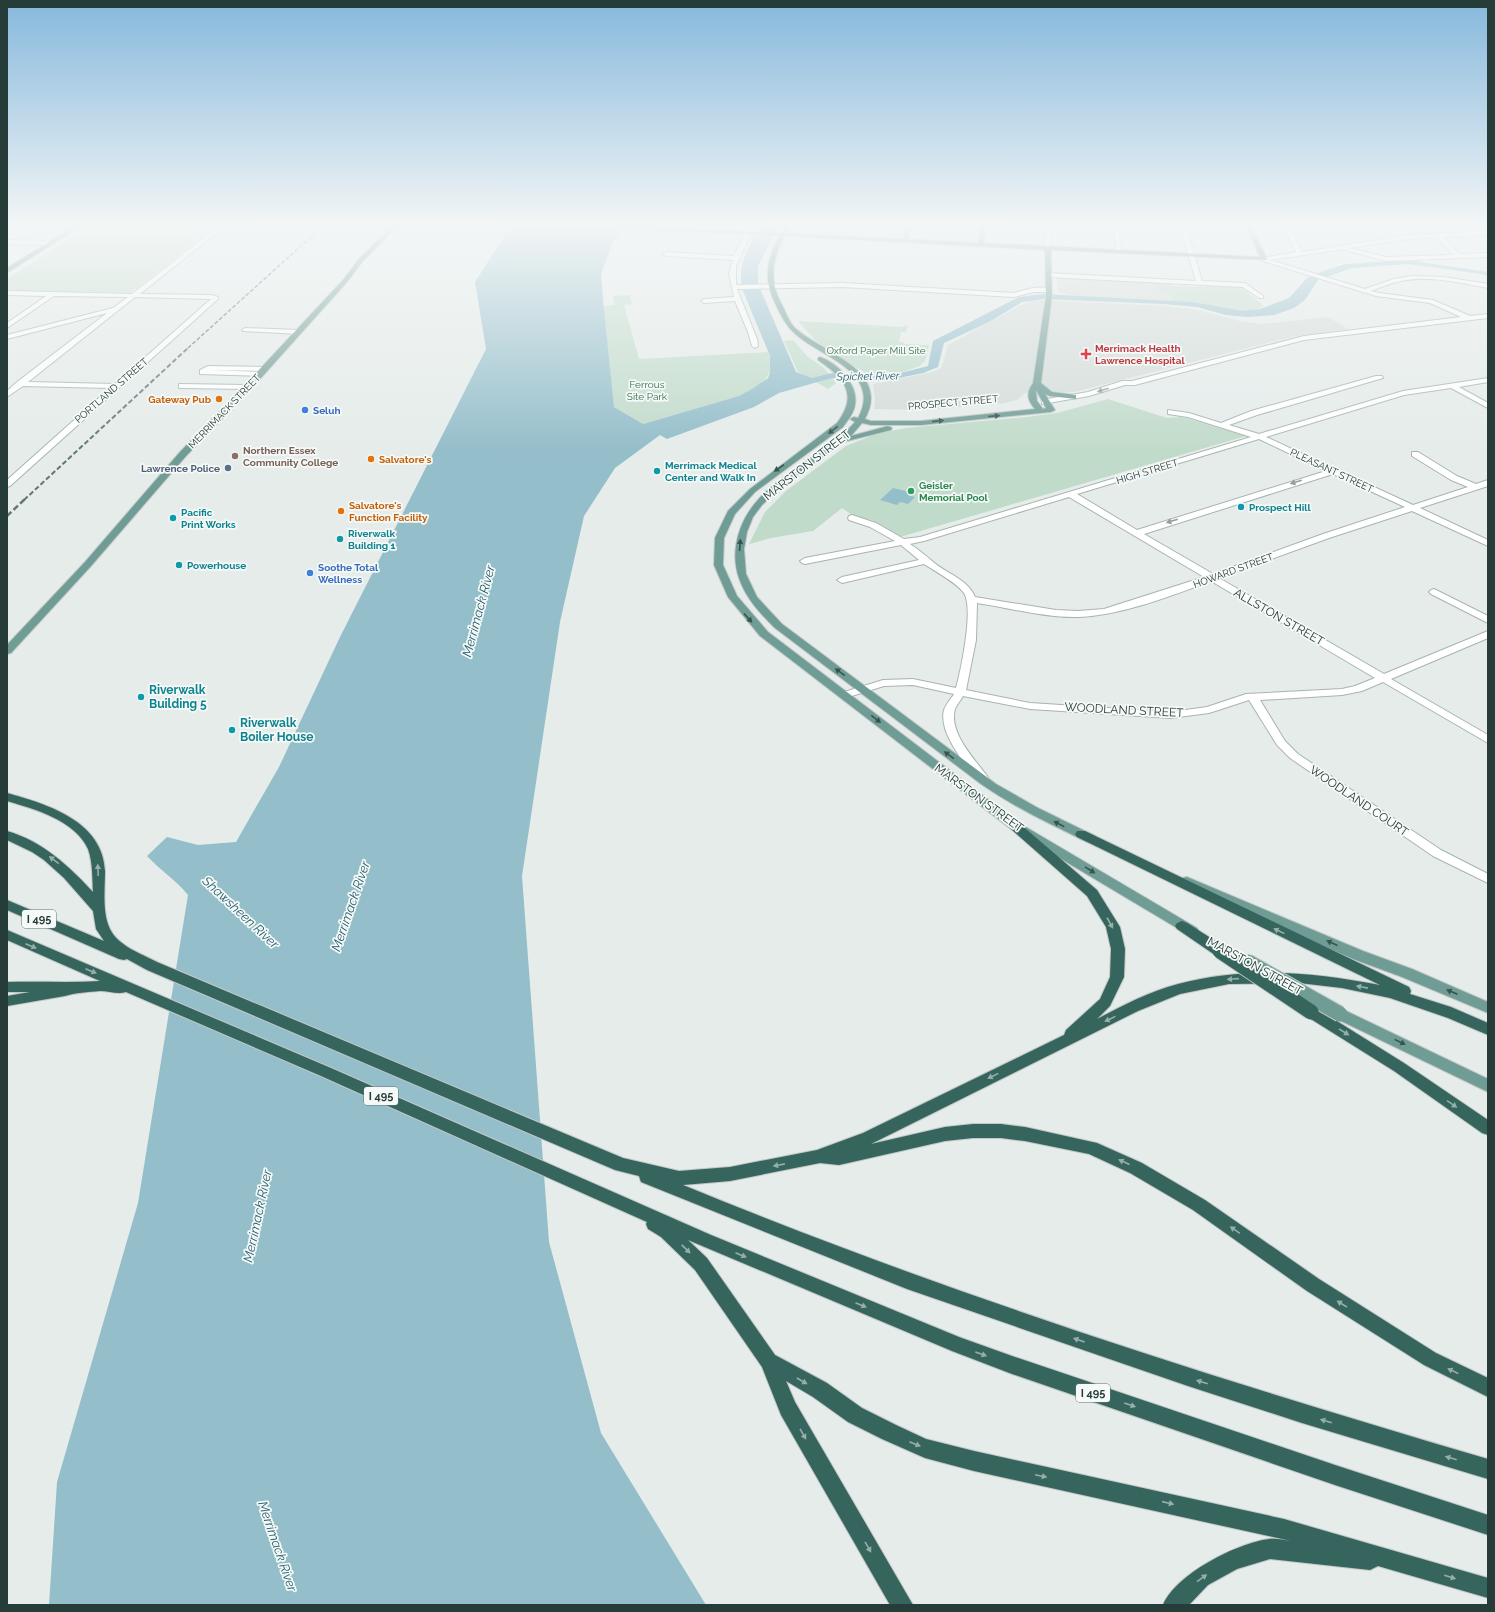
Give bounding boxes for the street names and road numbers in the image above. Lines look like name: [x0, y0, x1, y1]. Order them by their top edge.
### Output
street label: PORTLAND STREET: [73, 356, 150, 425]
street label: MERRIMACK STREET: [186, 372, 262, 451]
street label: PROSPECT STREET: [907, 393, 999, 412]
street label: MARSTON STREET: [761, 426, 854, 503]
street label: PLEASANT STREET: [1288, 446, 1375, 495]
street label: HIGH STREET: [1115, 457, 1179, 486]
street label: HOWARD STREET: [1192, 551, 1275, 590]
street label: ALLSTON STREET: [1231, 585, 1327, 649]
street label: WOODLAND STREET: [1064, 700, 1185, 720]
street label: MARSTON STREET: [932, 761, 1027, 835]
street label: WOODLAND COURT: [1307, 763, 1412, 840]
road number: I 495: [22, 910, 56, 928]
street label: MARSTON STREET: [1205, 934, 1306, 998]
road number: I 495: [364, 1087, 398, 1105]
road number: I 495: [1076, 1384, 1110, 1402]

